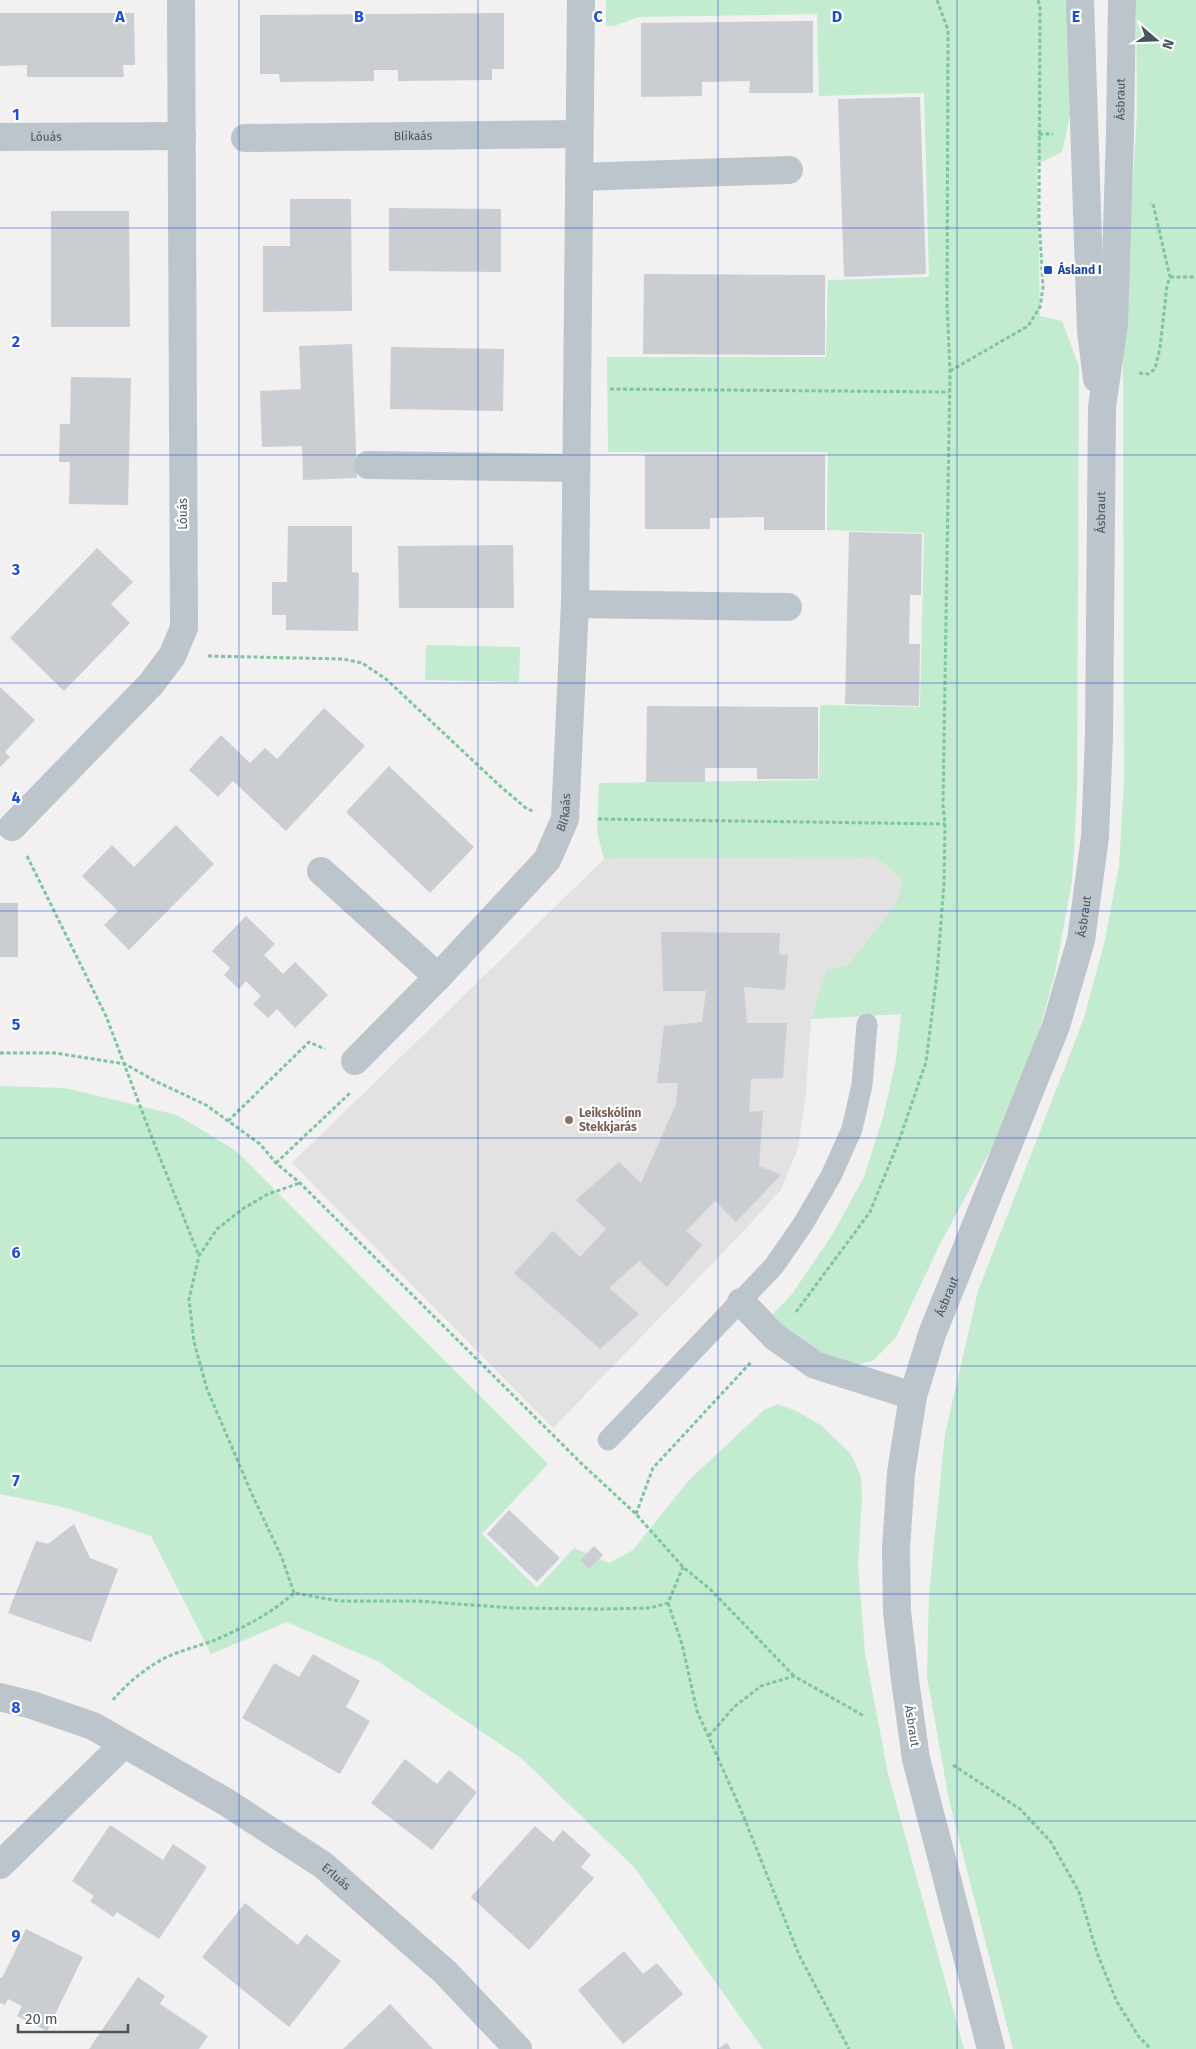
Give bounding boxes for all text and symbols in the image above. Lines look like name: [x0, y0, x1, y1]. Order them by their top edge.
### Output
text: A: [114, 7, 125, 26]
text: B: [354, 7, 364, 26]
text: C: [593, 7, 603, 26]
text: D: [832, 7, 842, 26]
text: E: [1072, 7, 1080, 26]
north arrow: [1131, 15, 1181, 65]
text: N: [1158, 37, 1177, 51]
street label: Ásbraut: [1112, 78, 1128, 120]
text: 1: [12, 105, 20, 124]
street label: Blikaás: [394, 129, 433, 143]
street label: Lóuás: [30, 130, 62, 144]
place label: Ásland I: [1057, 261, 1101, 277]
marker: Ásland I: [1042, 264, 1054, 276]
text: 2: [12, 332, 20, 351]
street label: Ásbraut: [1093, 491, 1108, 533]
street label: Lóuás: [176, 498, 190, 530]
text: 3: [11, 560, 20, 579]
text: 4: [11, 788, 21, 807]
street label: Blikaás: [553, 793, 573, 834]
street label: Ásbraut: [1073, 894, 1094, 938]
text: 5: [12, 1015, 21, 1034]
place label: Leikskólinn Stekkjarás: [579, 1106, 642, 1134]
marker: Leikskólinn Stekkjarás: [563, 1114, 575, 1126]
text: 6: [11, 1243, 21, 1262]
street label: Ásbraut: [932, 1274, 962, 1319]
text: 7: [12, 1471, 20, 1490]
text: 8: [11, 1698, 21, 1717]
street label: Ásbraut: [902, 1704, 923, 1748]
street label: Erluás: [319, 1860, 354, 1893]
text: 9: [12, 1926, 21, 1945]
scale bar: [18, 2002, 128, 2034]
text: 20 m: [25, 2010, 58, 2028]

